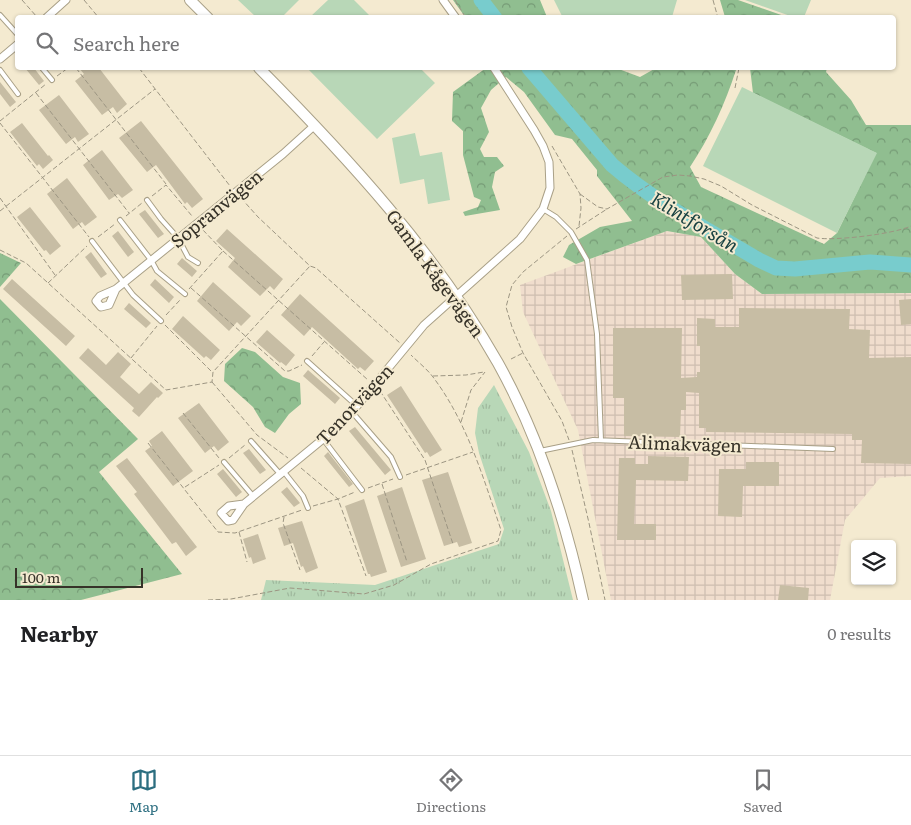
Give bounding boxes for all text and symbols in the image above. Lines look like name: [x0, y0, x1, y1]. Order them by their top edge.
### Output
search box: [15, 15, 896, 70]
icon: search: [33, 29, 61, 57]
text: Search here: [73, 29, 180, 57]
street label: Sopranvägen: [164, 162, 268, 254]
water label: Klintforsån: [646, 184, 745, 259]
street label: Gamla Kågevägen: [380, 203, 492, 343]
street label: Tenorvägen: [309, 357, 399, 451]
street label: Alimakvägen: [627, 428, 743, 458]
map controls: [851, 540, 896, 585]
button: layers: [851, 540, 896, 585]
scale bar: [15, 565, 142, 588]
text: 100 m: [22, 567, 60, 587]
text: Nearby: [20, 617, 98, 648]
text: 0 results: [827, 621, 891, 645]
tab: Map: [129, 766, 159, 816]
tab: Directions: [416, 766, 486, 816]
tab: Saved: [743, 766, 782, 816]

